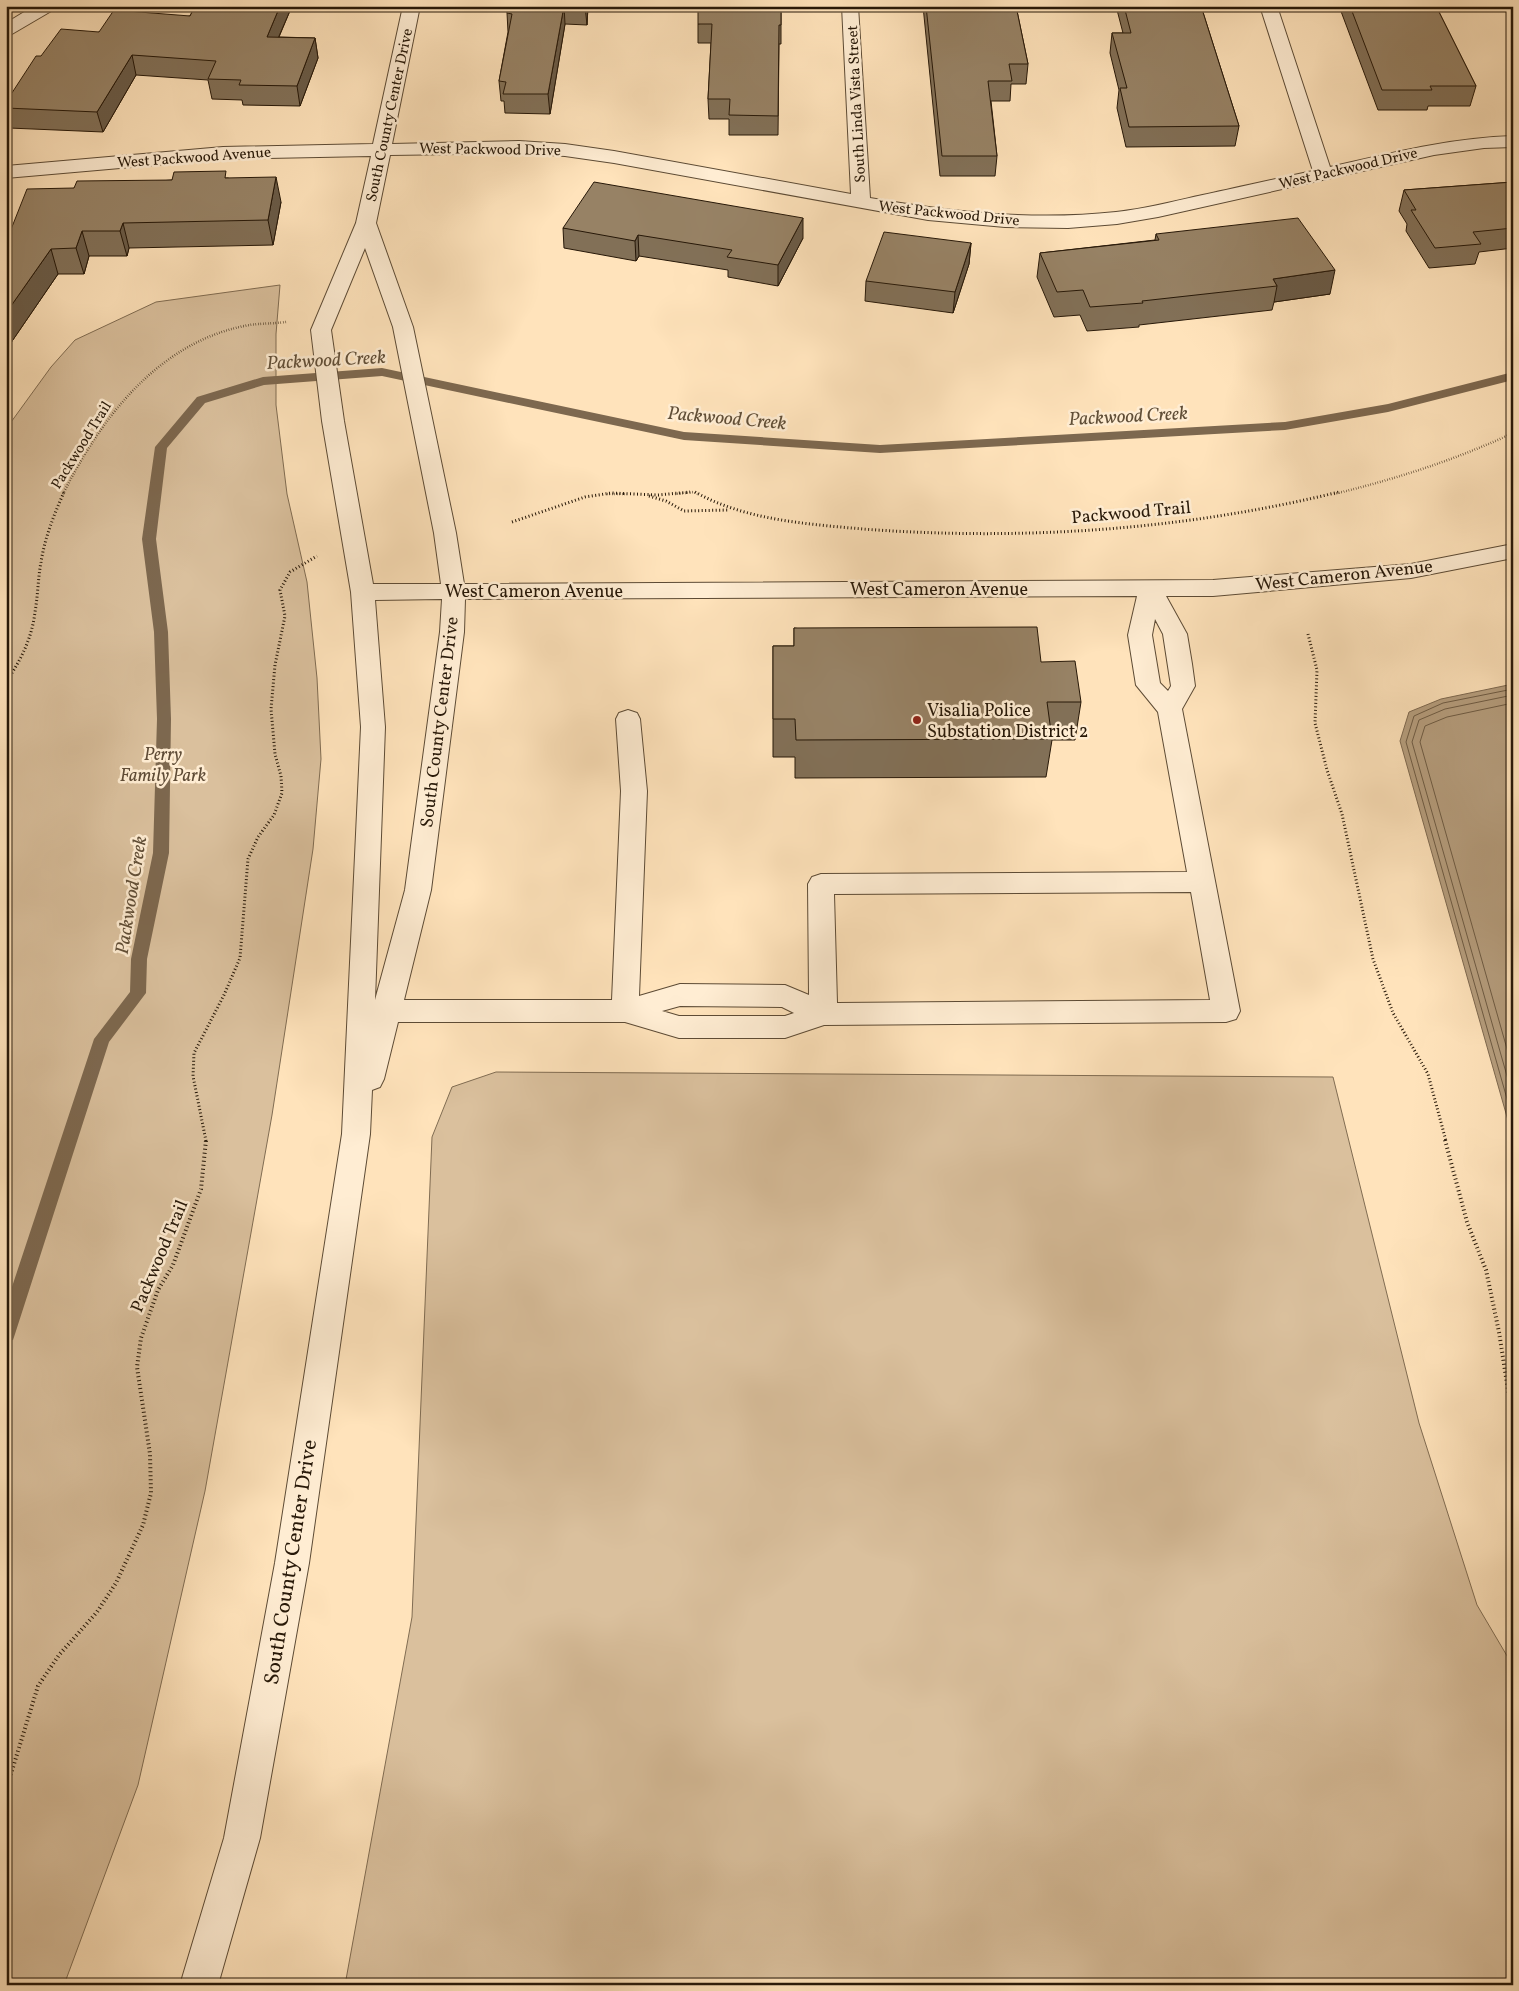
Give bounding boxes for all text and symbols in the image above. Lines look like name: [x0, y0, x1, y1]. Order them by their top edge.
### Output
street label: South Linda Vista Street: [843, 25, 872, 183]
street label: South County Center Drive: [362, 27, 419, 204]
street label: West Packwood Drive: [419, 139, 561, 162]
street label: West Packwood Avenue: [116, 143, 272, 174]
street label: West Packwood Drive: [1277, 143, 1420, 196]
street label: West Packwood Drive: [877, 197, 1020, 232]
water label: Packwood Creek: [266, 345, 387, 377]
street label: Packwood Trail: [47, 398, 118, 494]
water label: Packwood Creek: [666, 401, 788, 437]
water label: Packwood Creek: [1068, 401, 1189, 433]
street label: Packwood Trail: [1070, 496, 1192, 531]
street label: West Cameron Avenue: [1254, 555, 1434, 598]
street label: West Cameron Avenue: [850, 578, 1028, 603]
street label: West Cameron Avenue: [445, 580, 623, 605]
street label: South County Center Drive: [415, 615, 466, 829]
place label: Visalia Police Substation District 2: [927, 699, 1088, 745]
marker: Visalia Police Substation District 2: [911, 714, 923, 726]
park label: Perry Family Park: [120, 743, 206, 789]
water label: Packwood Creek: [110, 834, 154, 956]
street label: Packwood Trail: [125, 1196, 195, 1317]
street label: South County Center Drive: [258, 1438, 325, 1687]

